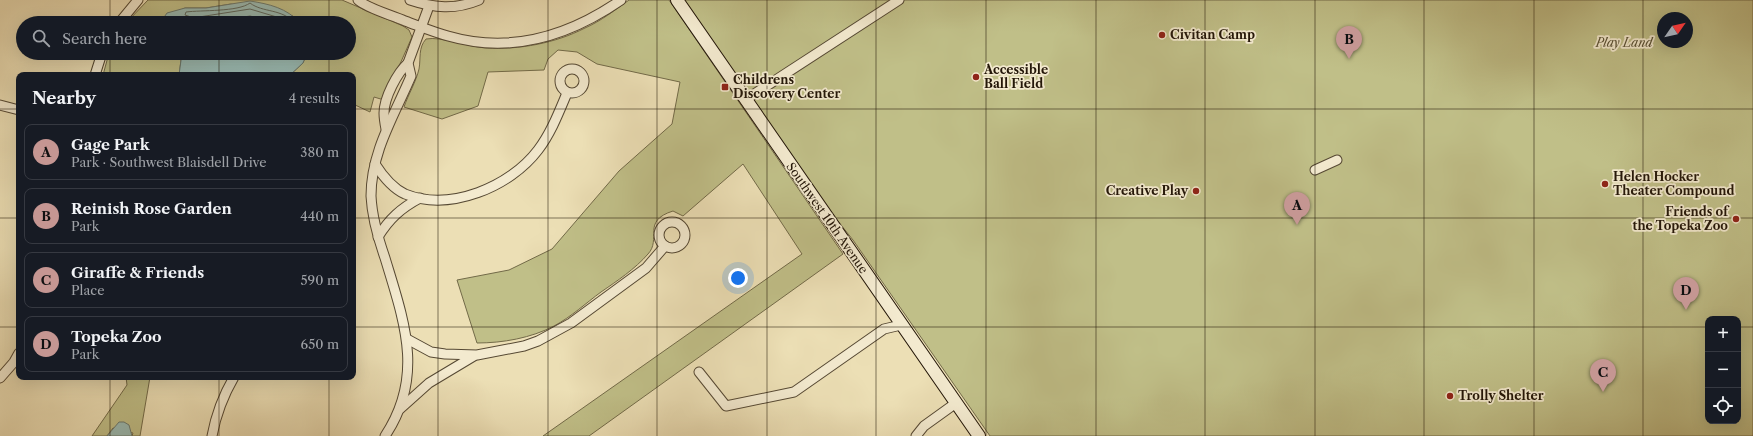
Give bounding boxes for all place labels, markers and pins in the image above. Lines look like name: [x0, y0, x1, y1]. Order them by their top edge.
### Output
pin: B: [1336, 26, 1362, 59]
place label: Civitan Camp: [1170, 27, 1255, 42]
marker: Civitan Camp: [1157, 30, 1167, 40]
place label: Accessible Ball Field: [983, 62, 1048, 91]
place label: Childrens Discovery Center: [733, 72, 840, 101]
marker: Accessible Ball Field: [971, 72, 981, 82]
marker: Childrens Discovery Center: [720, 82, 730, 92]
place label: Helen Hocker Theater Compound: [1613, 169, 1734, 198]
marker: Helen Hocker Theater Compound: [1600, 179, 1610, 189]
place label: Creative Play: [1106, 183, 1189, 198]
marker: Creative Play: [1191, 186, 1201, 196]
pin: A: [1284, 192, 1310, 225]
place label: Friends of the Topeka Zoo: [1633, 204, 1730, 233]
marker: Friends of the Topeka Zoo: [1731, 214, 1741, 224]
pin: D: [1673, 277, 1699, 310]
pin: C: [1590, 359, 1616, 392]
place label: Trolly Shelter: [1458, 388, 1544, 403]
marker: Trolly Shelter: [1445, 391, 1455, 401]

